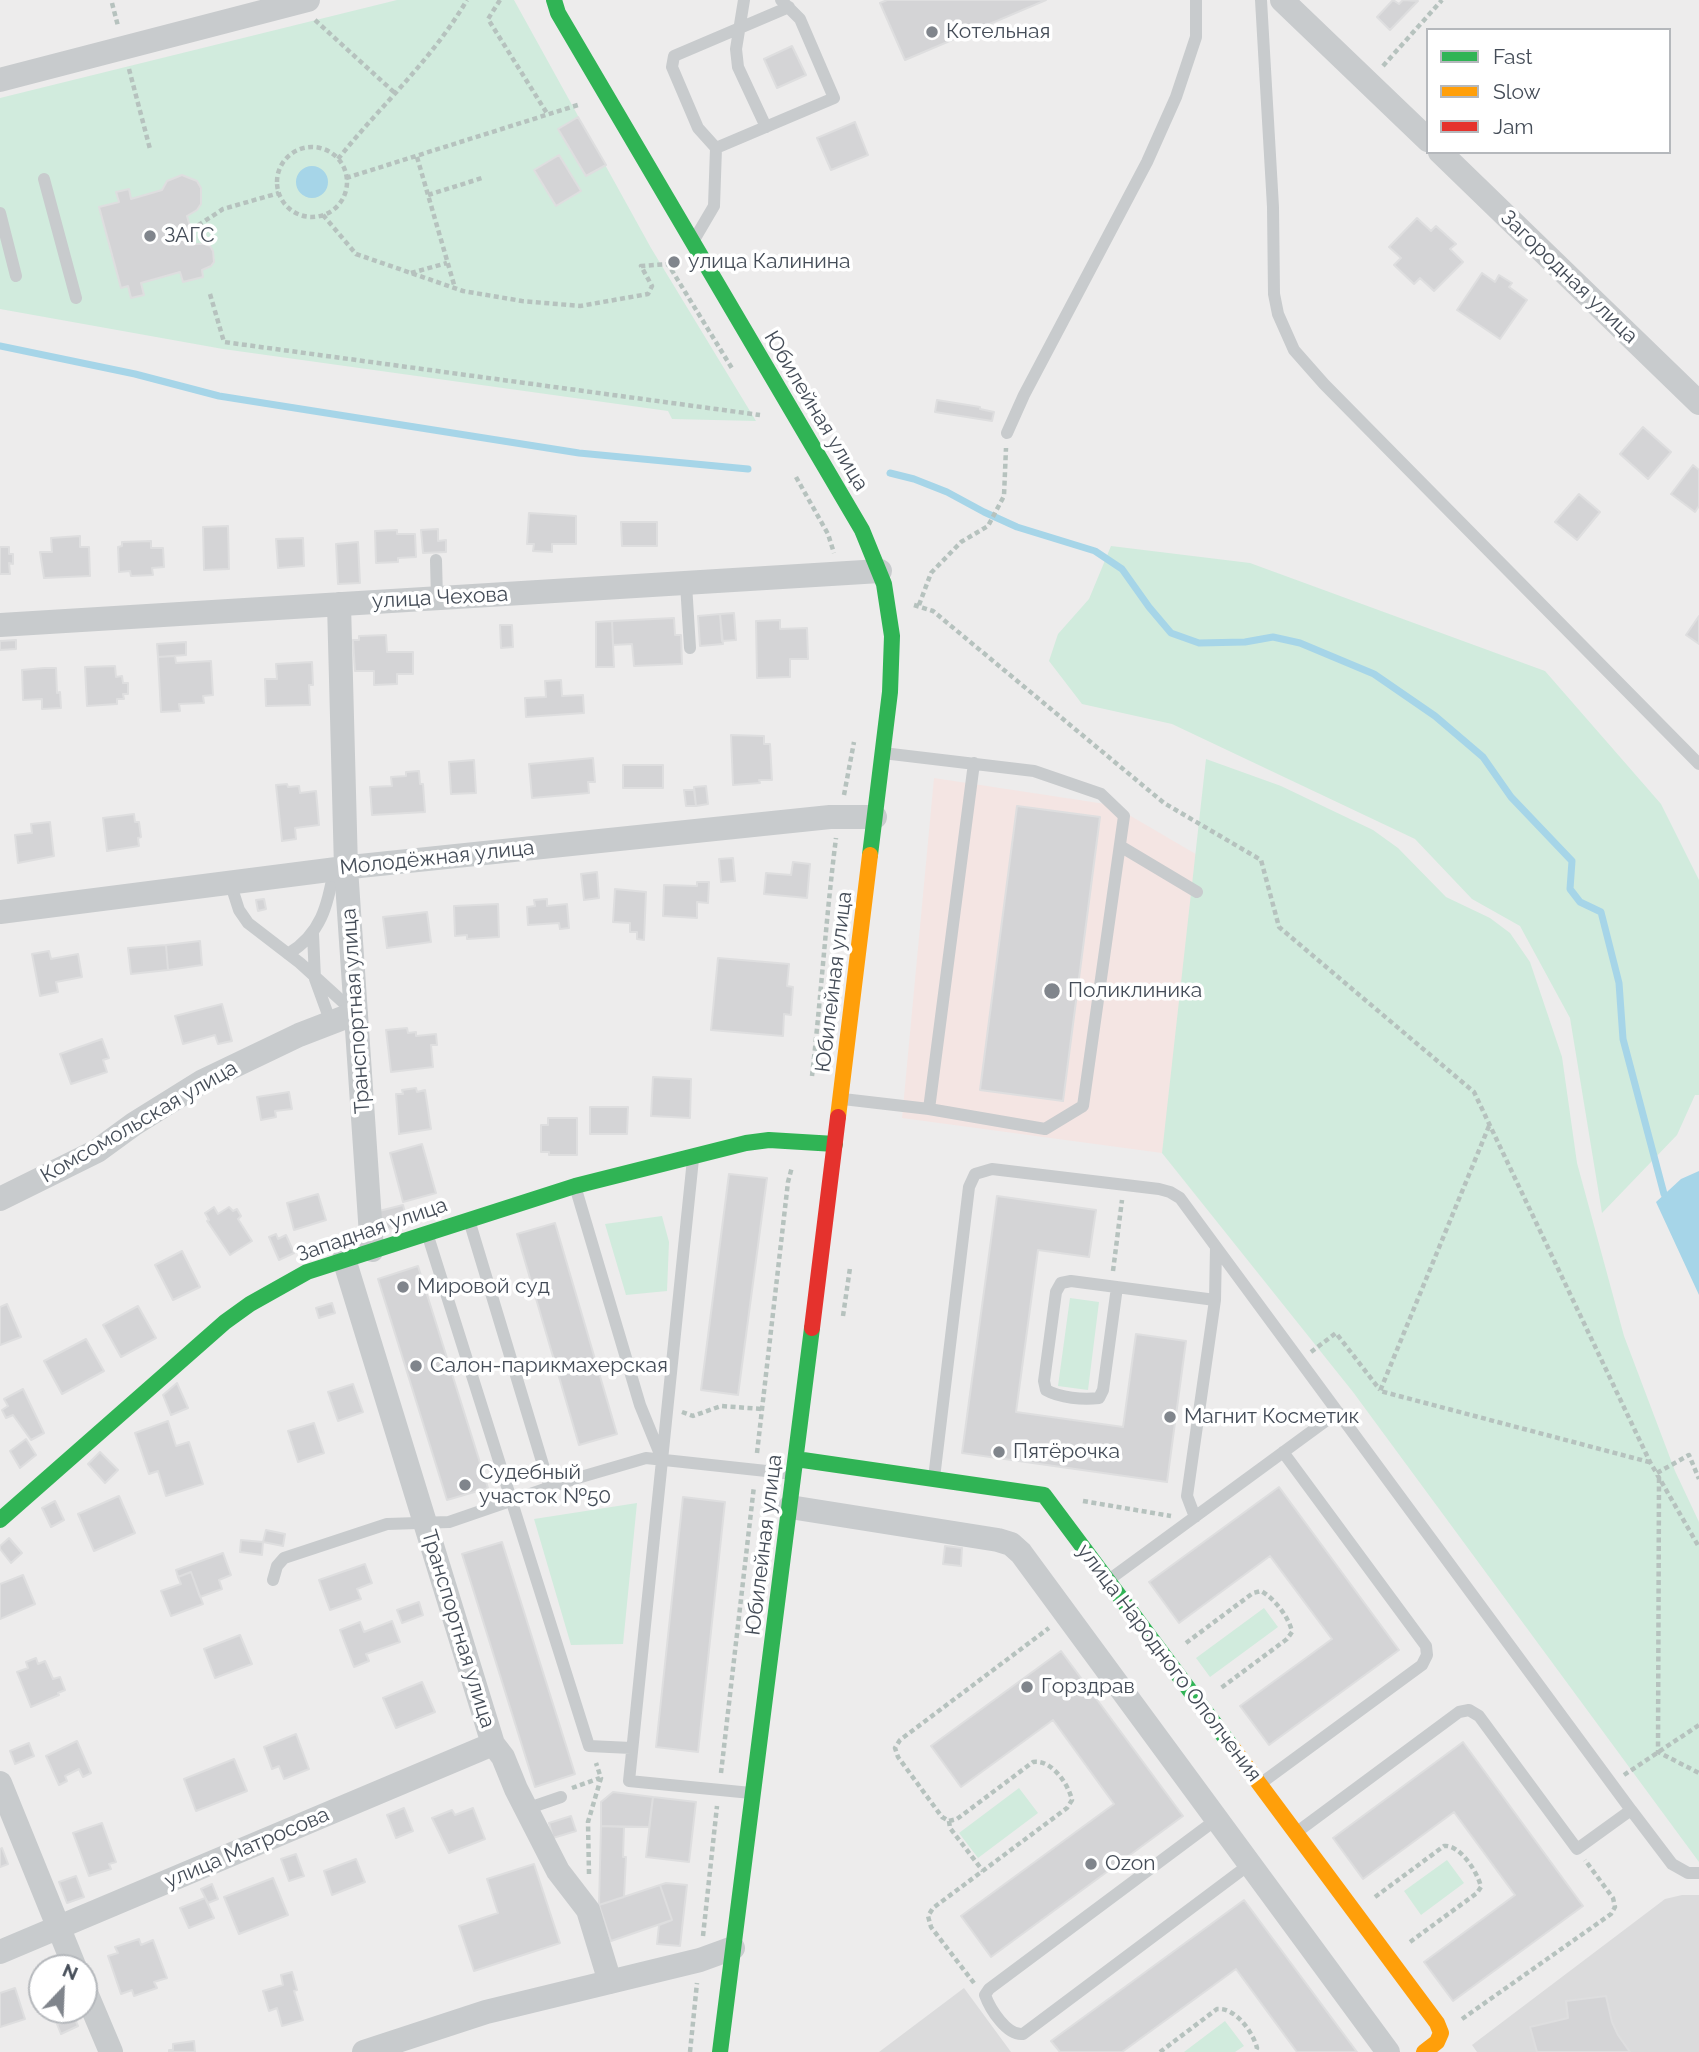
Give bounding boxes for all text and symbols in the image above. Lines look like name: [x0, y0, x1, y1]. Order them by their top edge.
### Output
place label: Котельная: [946, 19, 1050, 45]
marker: Котельная: [924, 24, 940, 40]
legend: [1426, 28, 1671, 154]
text: Fast: [1493, 44, 1533, 69]
text: Slow: [1493, 79, 1541, 104]
text: Jam: [1493, 114, 1534, 139]
street label: Загородная улица: [1495, 205, 1643, 349]
place label: ЗАГС: [164, 223, 215, 249]
marker: ЗАГС: [142, 228, 158, 244]
place label: улица Калинина: [688, 249, 850, 275]
marker: улица Калинина: [666, 254, 682, 270]
street label: Юбилейная улица: [758, 327, 874, 495]
street label: улица Чехова: [371, 582, 509, 614]
street label: Молодёжная улица: [338, 835, 536, 881]
street label: Юбилейная улица: [810, 890, 858, 1074]
street label: Транспортная улица: [336, 907, 376, 1115]
place label: Поликлиника: [1068, 978, 1202, 1004]
marker: Поликлиника: [1042, 981, 1062, 1001]
street label: Комсомольская улица: [36, 1055, 242, 1189]
street label: Западная улица: [293, 1192, 451, 1268]
place label: Мировой суд: [417, 1274, 550, 1300]
marker: Мировой суд: [395, 1279, 411, 1295]
place label: Салон-парикмахерская: [430, 1353, 668, 1379]
marker: Салон-парикмахерская: [408, 1358, 424, 1374]
place label: Магнит Косметик: [1184, 1404, 1359, 1430]
marker: Магнит Косметик: [1162, 1409, 1178, 1425]
place label: Пятёрочка: [1013, 1439, 1120, 1465]
marker: Пятёрочка: [991, 1444, 1007, 1460]
street label: Юбилейная улица: [740, 1453, 788, 1637]
place label: Судебный участок №50: [479, 1460, 611, 1510]
marker: Судебный участок №50: [457, 1477, 473, 1493]
street label: Транспортная улица: [416, 1527, 500, 1731]
street label: улица Народного Ополчения: [1071, 1539, 1267, 1787]
place label: Горздрав: [1041, 1674, 1135, 1700]
marker: Горздрав: [1019, 1679, 1035, 1695]
street label: улица Матросова: [161, 1802, 333, 1894]
place label: Ozon: [1105, 1851, 1156, 1877]
marker: Ozon: [1083, 1856, 1099, 1872]
north arrow: [28, 1954, 98, 2024]
text: N: [59, 1959, 81, 1984]

